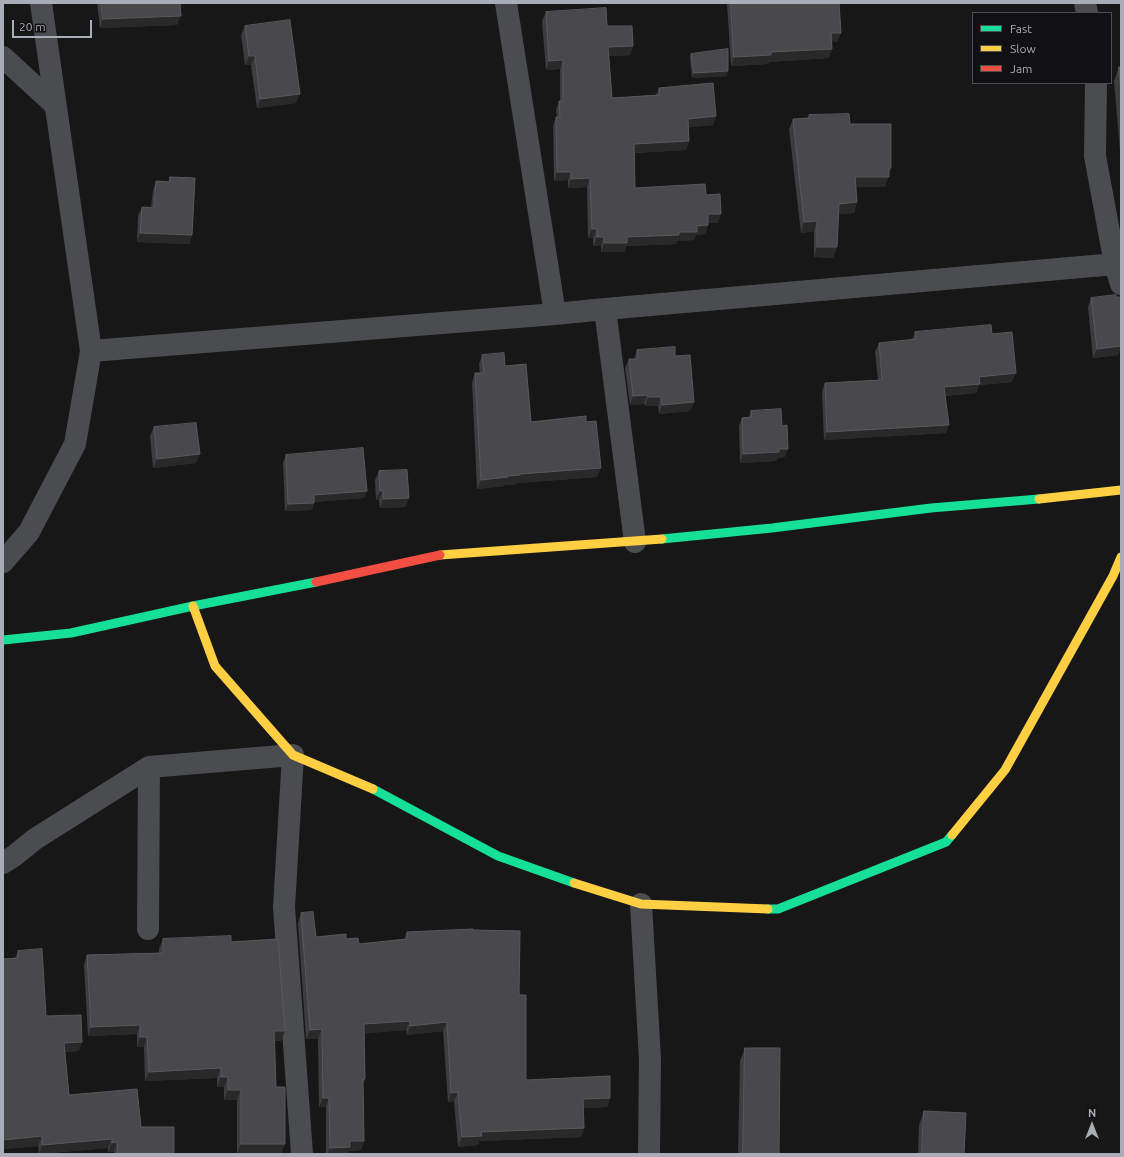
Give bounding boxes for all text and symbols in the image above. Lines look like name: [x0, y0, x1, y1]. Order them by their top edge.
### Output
scale bar: [14, 12, 94, 38]
legend: [972, 12, 1112, 84]
text: 20 m: [19, 20, 46, 33]
text: Fast: [1010, 22, 1032, 35]
text: Slow: [1010, 42, 1036, 55]
text: Jam: [1010, 62, 1032, 75]
north arrow: [1072, 1105, 1112, 1145]
text: N: [1088, 1107, 1096, 1119]

